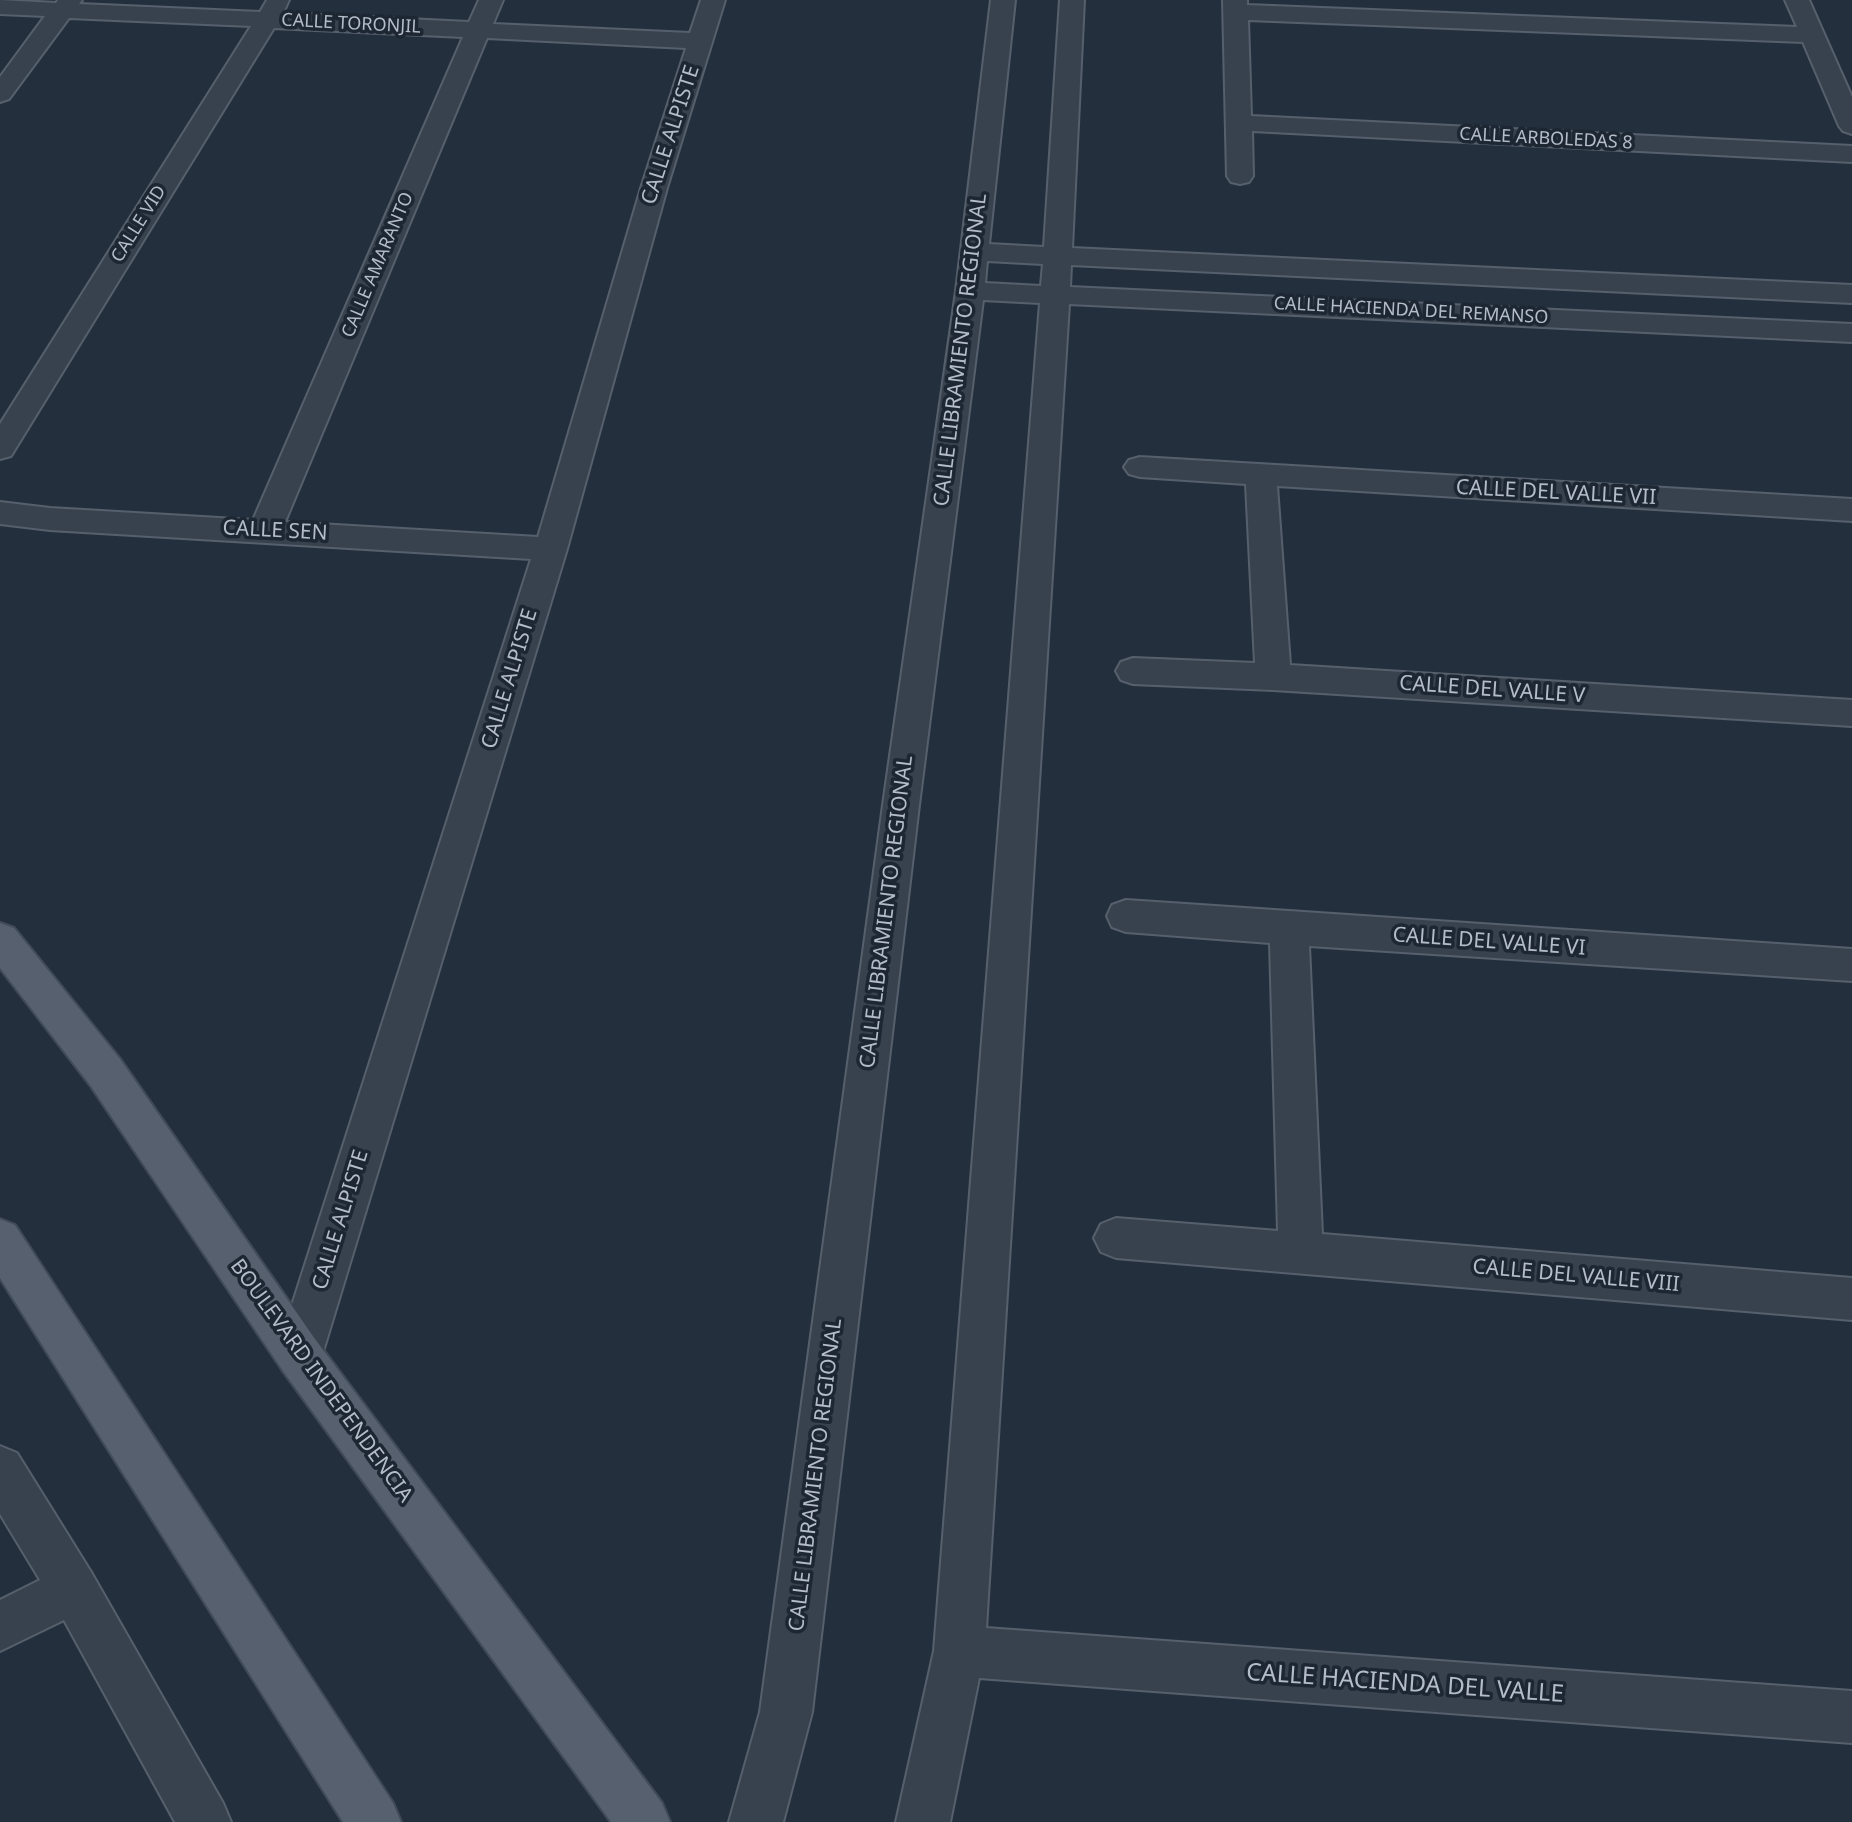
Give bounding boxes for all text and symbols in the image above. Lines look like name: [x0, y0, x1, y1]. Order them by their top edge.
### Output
street label: CALLE TORONJIL: [281, 10, 421, 38]
street label: CALLE ALPISTE: [637, 62, 705, 208]
street label: CALLE ARBOLEDAS 8: [1459, 124, 1633, 154]
street label: CALLE VID: [107, 182, 171, 266]
street label: CALLE AMARANTO: [338, 189, 418, 341]
street label: CALLE LIBRAMIENTO REGIONAL: [929, 192, 993, 508]
street label: CALLE HACIENDA DEL REMANSO: [1273, 293, 1549, 329]
street label: CALLE DEL VALLE VII: [1455, 475, 1657, 511]
street label: CALLE SEN: [222, 516, 328, 546]
street label: CALLE ALPISTE: [477, 606, 543, 752]
street label: CALLE DEL VALLE V: [1398, 671, 1586, 709]
street label: CALLE LIBRAMIENTO REGIONAL: [855, 754, 919, 1070]
street label: CALLE DEL VALLE VI: [1392, 923, 1586, 961]
street label: CALLE ALPISTE: [308, 1147, 374, 1293]
street label: CALLE DEL VALLE VIII: [1472, 1254, 1680, 1298]
street label: BOULEVARD INDEPENDENCIA: [224, 1255, 418, 1507]
street label: CALLE LIBRAMIENTO REGIONAL: [784, 1317, 848, 1633]
street label: CALLE HACIENDA DEL VALLE: [1245, 1659, 1565, 1709]

